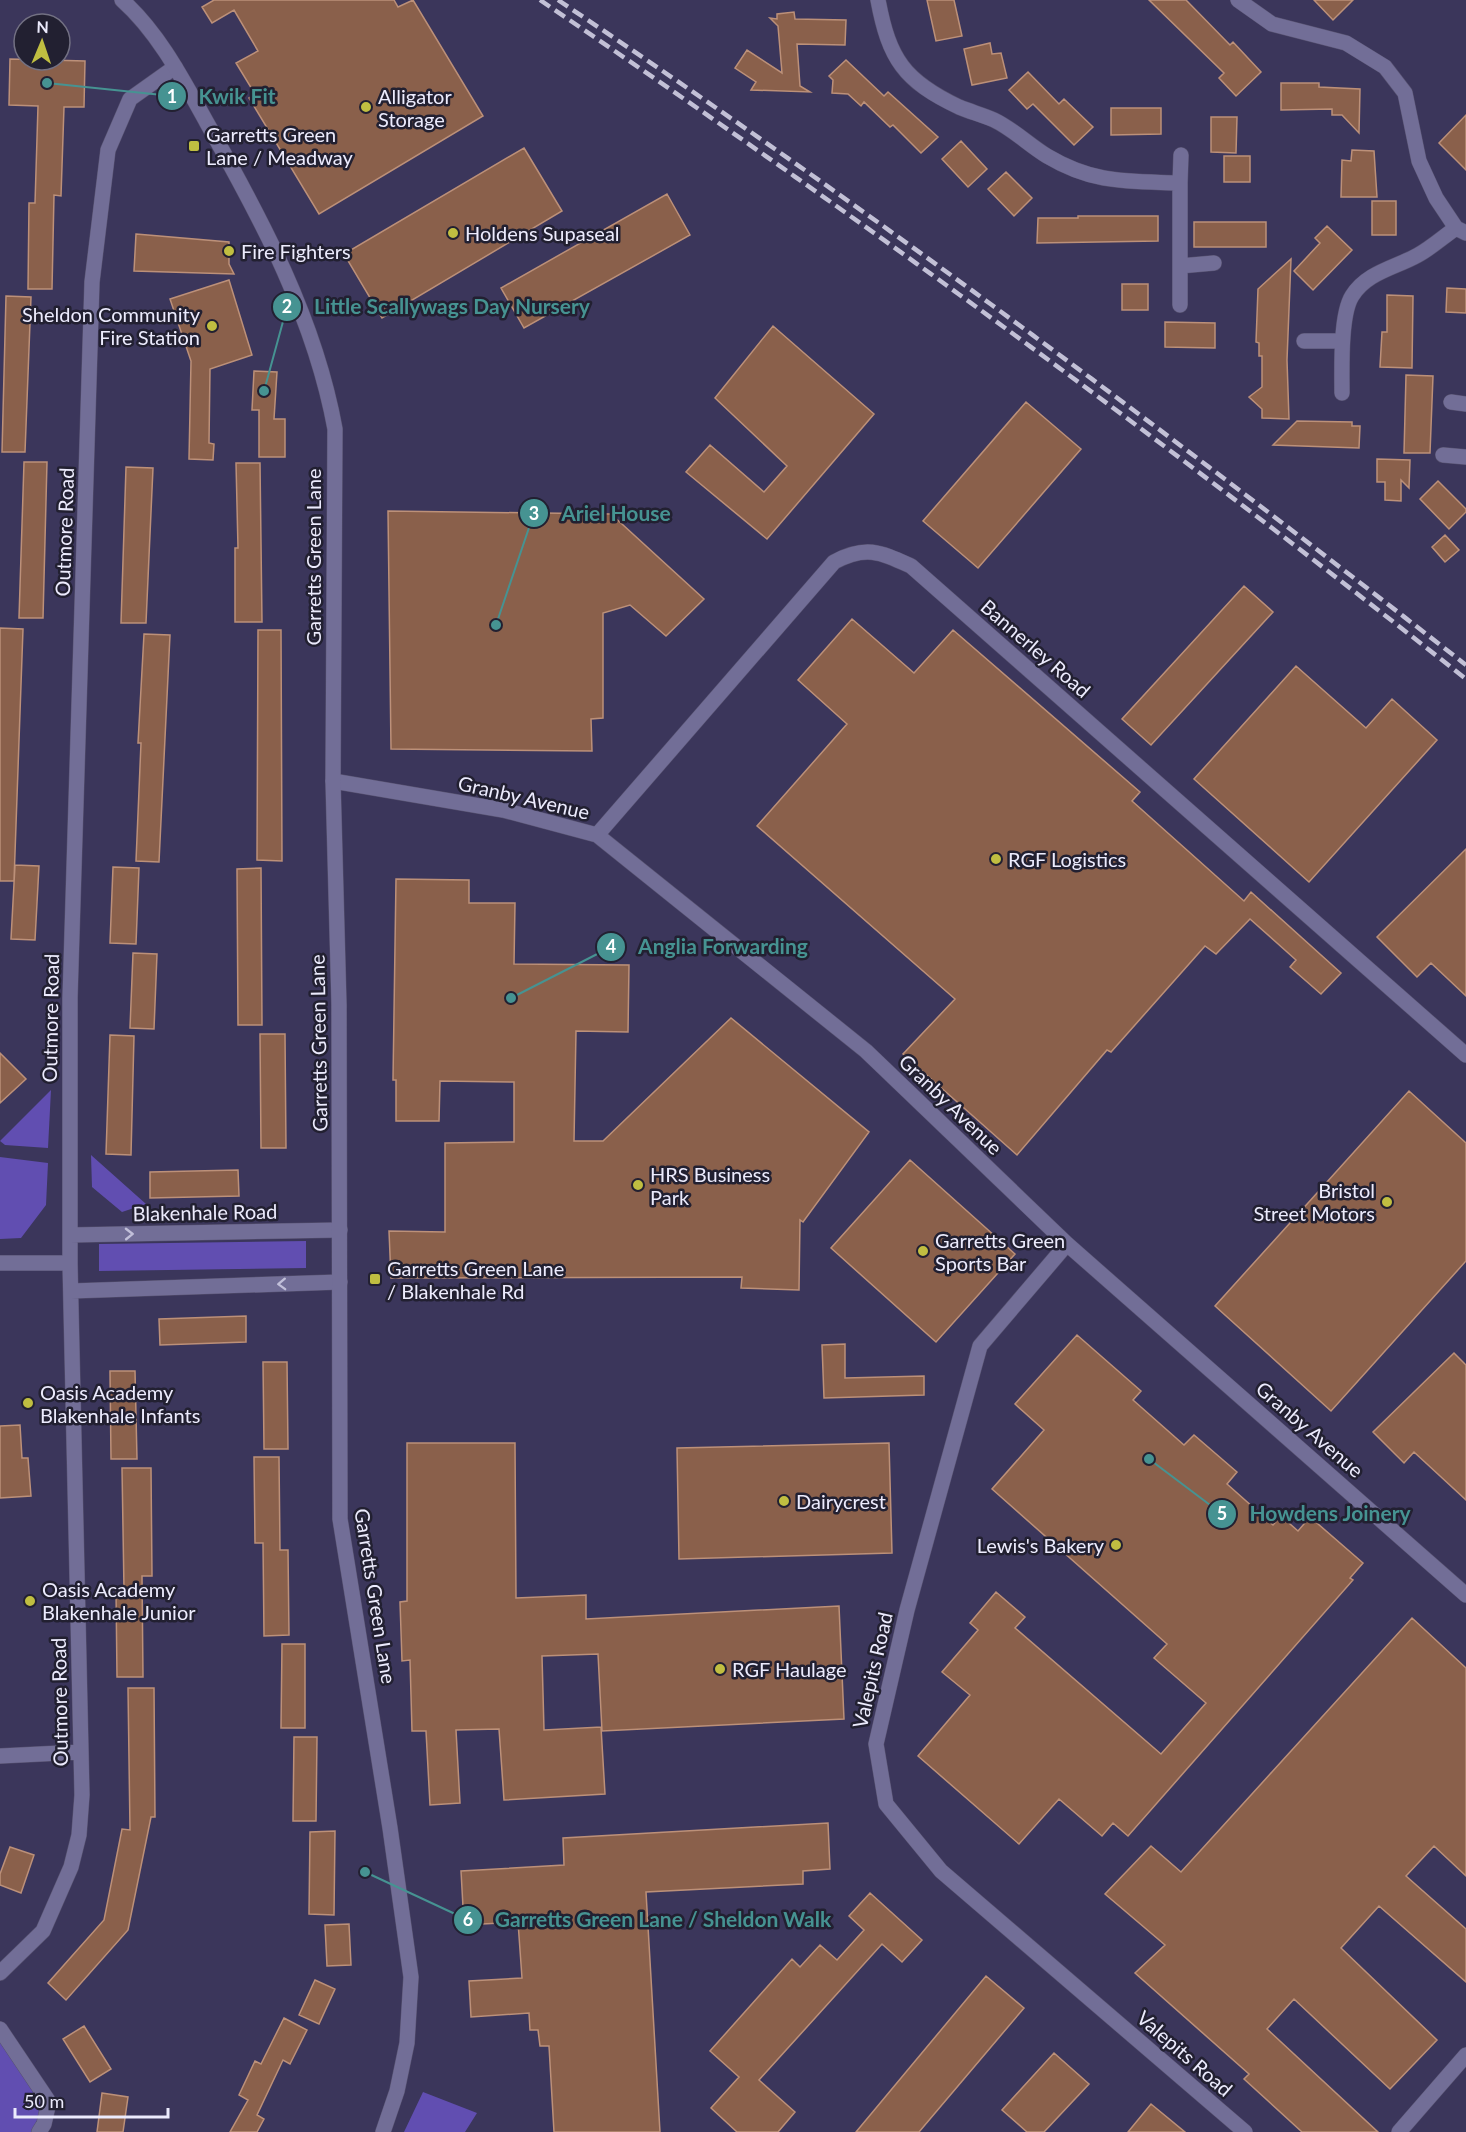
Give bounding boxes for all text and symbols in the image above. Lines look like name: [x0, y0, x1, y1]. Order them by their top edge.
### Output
north arrow: [12, 12, 72, 72]
text: N: [36, 17, 49, 36]
callout: Kwik Fit: [157, 77, 288, 116]
text: Kwik Fit: [198, 83, 276, 108]
place label: Alligator Storage: [378, 84, 452, 131]
text: 1: [167, 85, 177, 107]
marker: Alligator Storage: [359, 100, 373, 114]
place label: Garretts Green Lane / Meadway: [206, 122, 353, 169]
marker: Garretts Green Lane / Meadway: [187, 139, 201, 153]
place label: Holdens Supaseal: [465, 221, 620, 245]
marker: Holdens Supaseal: [446, 226, 460, 240]
place label: Fire Fighters: [241, 239, 351, 263]
marker: Fire Fighters: [222, 244, 236, 258]
callout: Little Scallywags Day Nursery: [272, 287, 602, 326]
text: Little Scallywags Day Nursery: [314, 293, 591, 318]
text: 2: [282, 295, 292, 317]
place label: Sheldon Community Fire Station: [22, 302, 201, 349]
marker: Sheldon Community Fire Station: [205, 319, 219, 333]
street label: Outmore Road: [50, 467, 78, 597]
street label: Garretts Green Lane: [301, 468, 325, 646]
callout: Ariel House: [519, 494, 683, 533]
text: Ariel House: [560, 500, 671, 525]
text: 3: [529, 502, 539, 524]
street label: Bannerley Road: [976, 594, 1096, 702]
street label: Granby Avenue: [456, 770, 592, 824]
place label: RGF Logistics: [1008, 847, 1126, 871]
marker: RGF Logistics: [989, 852, 1003, 866]
callout: Anglia Forwarding: [596, 927, 820, 966]
text: Anglia Forwarding: [637, 933, 808, 958]
text: 4: [606, 935, 616, 957]
street label: Outmore Road: [37, 953, 63, 1083]
street label: Garretts Green Lane: [304, 954, 332, 1132]
street label: Granby Avenue: [894, 1049, 1008, 1159]
place label: HRS Business Park: [650, 1162, 770, 1209]
marker: HRS Business Park: [631, 1178, 645, 1192]
place label: Bristol Street Motors: [1253, 1178, 1375, 1225]
marker: Bristol Street Motors: [1380, 1195, 1394, 1209]
street label: Blakenhale Road: [133, 1199, 277, 1225]
one-way arrow: [124, 1228, 133, 1240]
place label: Garretts Green Sports Bar: [935, 1228, 1065, 1275]
marker: Garretts Green Sports Bar: [916, 1244, 930, 1258]
place label: Garretts Green Lane / Blakenhale Rd: [387, 1256, 564, 1303]
marker: Garretts Green Lane / Blakenhale Rd: [368, 1272, 382, 1286]
one-way arrow: [278, 1278, 287, 1290]
street label: Granby Avenue: [1252, 1376, 1368, 1482]
place label: Oasis Academy Blakenhale Infants: [40, 1380, 200, 1427]
marker: Oasis Academy Blakenhale Infants: [21, 1396, 35, 1410]
place label: Dairycrest: [796, 1489, 886, 1513]
marker: Dairycrest: [777, 1494, 791, 1508]
callout: Howdens Joinery: [1207, 1494, 1423, 1533]
text: Howdens Joinery: [1249, 1500, 1412, 1525]
text: 5: [1217, 1502, 1227, 1524]
street label: Garretts Green Lane: [350, 1507, 402, 1685]
place label: Lewis's Bakery: [977, 1533, 1105, 1557]
marker: Lewis's Bakery: [1109, 1538, 1123, 1552]
place label: Oasis Academy Blakenhale Junior: [42, 1577, 196, 1624]
marker: Oasis Academy Blakenhale Junior: [23, 1594, 37, 1608]
street label: Valepits Road: [847, 1610, 897, 1730]
street label: Outmore Road: [46, 1637, 72, 1767]
place label: RGF Haulage: [732, 1657, 847, 1681]
marker: RGF Haulage: [713, 1662, 727, 1676]
callout: Garretts Green Lane / Sheldon Walk: [453, 1901, 844, 1940]
text: Garretts Green Lane / Sheldon Walk: [495, 1906, 832, 1931]
text: 6: [463, 1908, 473, 1930]
street label: Valepits Road: [1132, 2005, 1238, 2101]
scale bar: [15, 2081, 168, 2119]
text: 50 m: [24, 2090, 64, 2112]

